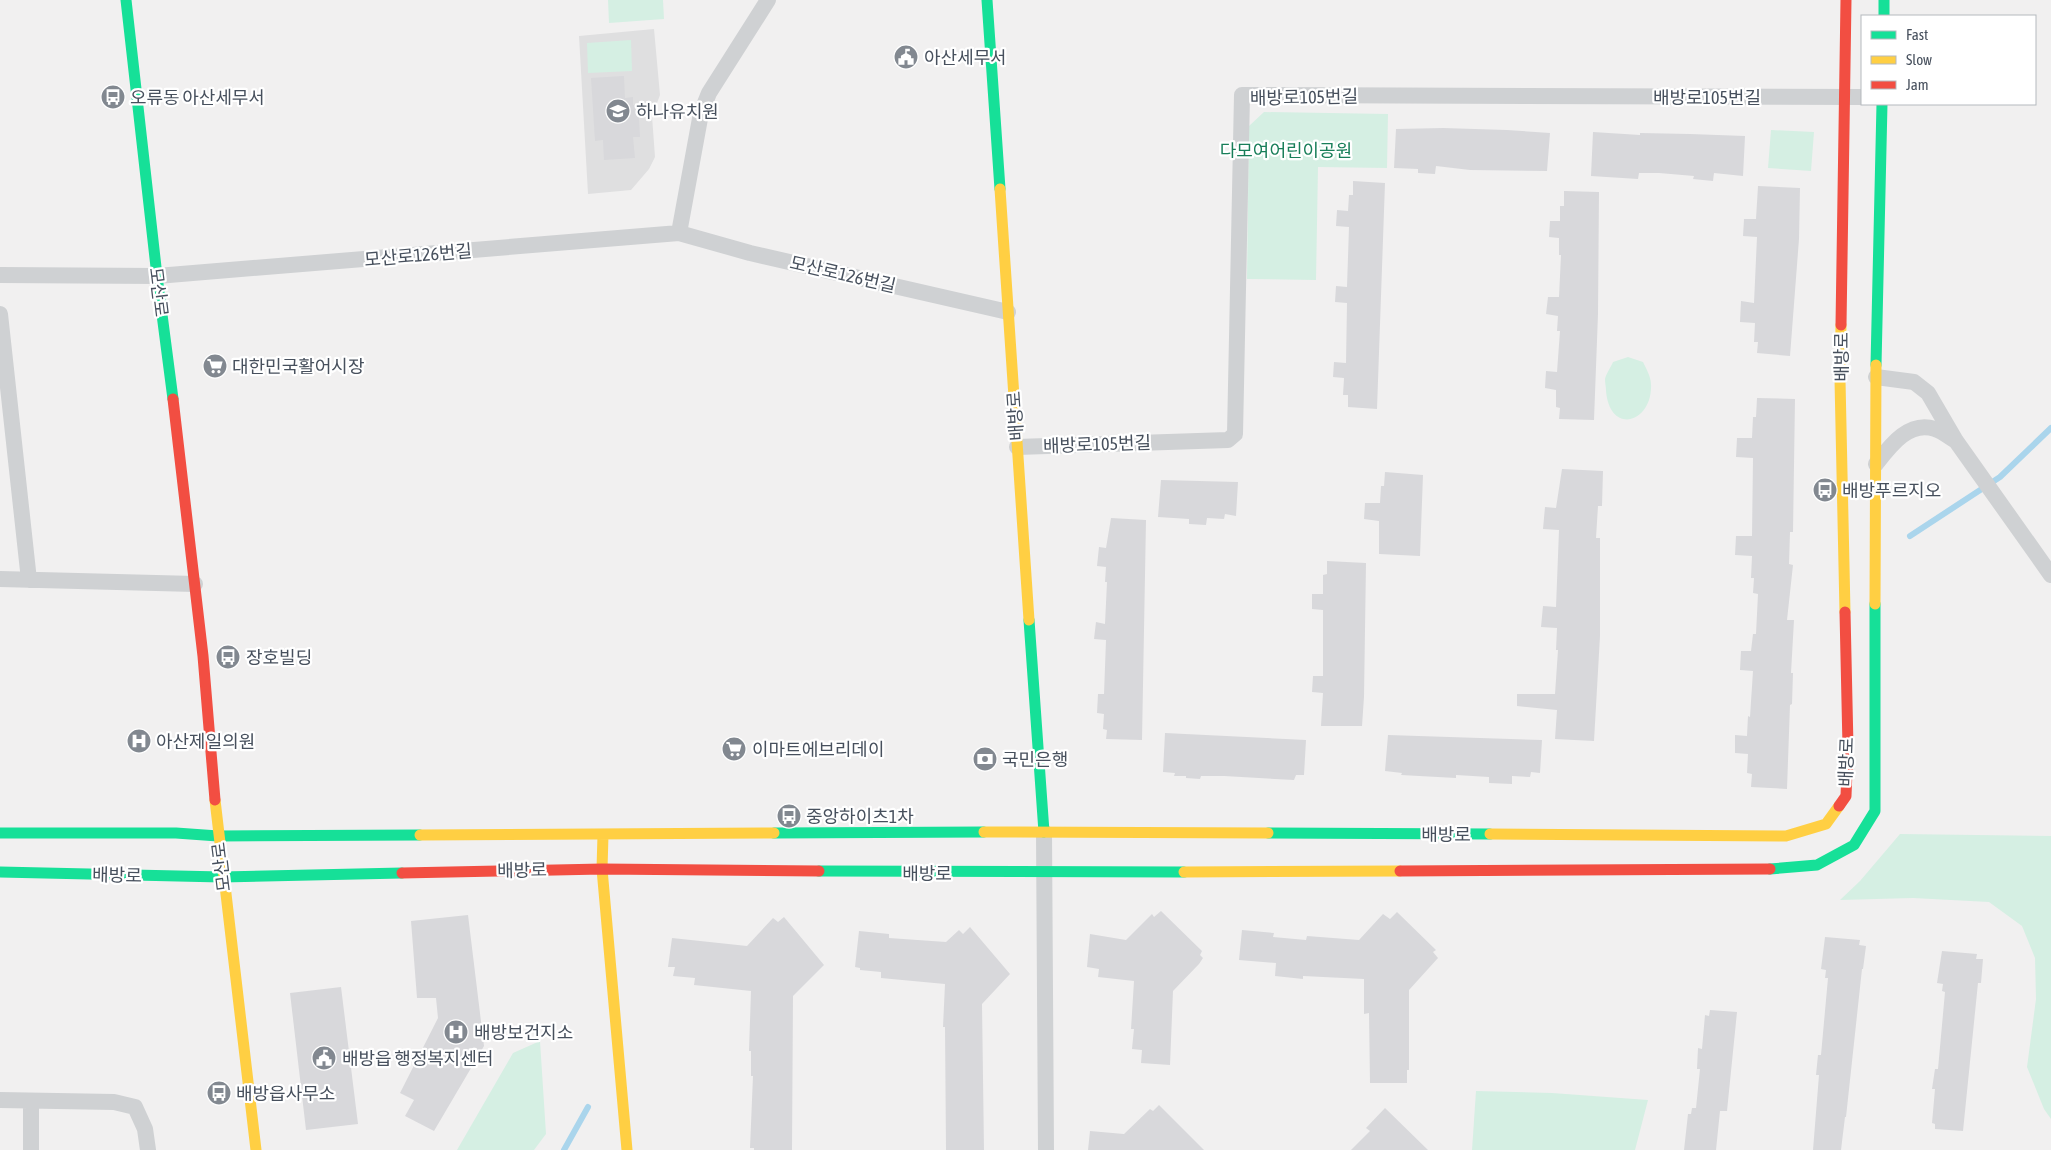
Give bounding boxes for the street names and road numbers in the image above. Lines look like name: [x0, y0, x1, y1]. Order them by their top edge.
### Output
street label: 배방로105번길: [1250, 86, 1358, 108]
street label: 배방로105번길: [1653, 87, 1761, 108]
street label: 모산로126번길: [363, 240, 473, 270]
street label: 모산로126번길: [788, 252, 898, 296]
street label: 모산로: [146, 266, 172, 318]
street label: 배방로: [1831, 332, 1852, 382]
street label: 배방로: [1003, 390, 1027, 442]
street label: 배방로105번길: [1043, 432, 1151, 456]
street label: 배방로: [1835, 737, 1857, 787]
street label: 배방로: [1421, 824, 1471, 845]
street label: 모산로: [208, 841, 234, 893]
street label: 배방로: [497, 859, 547, 881]
street label: 배방로: [902, 863, 952, 884]
street label: 배방로: [92, 864, 142, 886]

